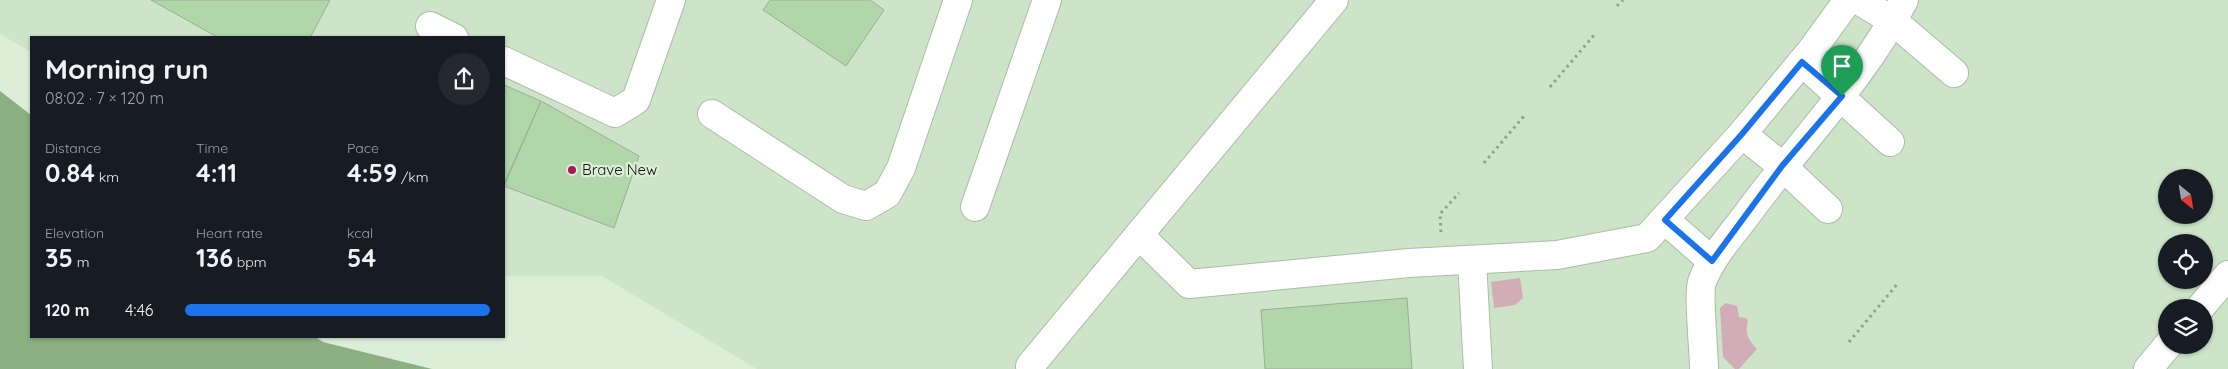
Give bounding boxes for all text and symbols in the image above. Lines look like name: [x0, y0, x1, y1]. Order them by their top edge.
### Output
pin: [1821, 45, 1863, 96]
text: Morning run: [45, 51, 209, 86]
icon: arrive: [1828, 52, 1856, 80]
button: share: [438, 53, 490, 105]
text: 08:02 · 7 × 120 m: [45, 88, 164, 108]
text: Distance: [45, 139, 101, 157]
text: Time: [196, 139, 228, 157]
text: Pace: [347, 139, 379, 157]
text: 0.84: [45, 157, 95, 188]
text: 4:11: [196, 157, 237, 188]
text: 4:59: [347, 157, 397, 188]
place label: Brave New: [582, 160, 657, 179]
marker: Brave New: [566, 164, 578, 176]
text: km: [95, 168, 119, 186]
text: /km: [397, 168, 429, 186]
north arrow: [2158, 169, 2212, 224]
map controls: [2158, 169, 2213, 354]
text: Elevation: [45, 224, 104, 242]
text: Heart rate: [196, 224, 263, 242]
text: kcal: [347, 224, 373, 242]
button: locate: [2158, 234, 2213, 289]
text: 35: [45, 242, 73, 273]
text: 136: [196, 242, 233, 273]
text: 54: [347, 242, 376, 273]
text: m: [73, 253, 89, 271]
text: bpm: [233, 253, 267, 271]
button: layers: [2158, 299, 2213, 354]
text: 120 m: [45, 300, 89, 320]
text: 4:46: [125, 300, 153, 320]

